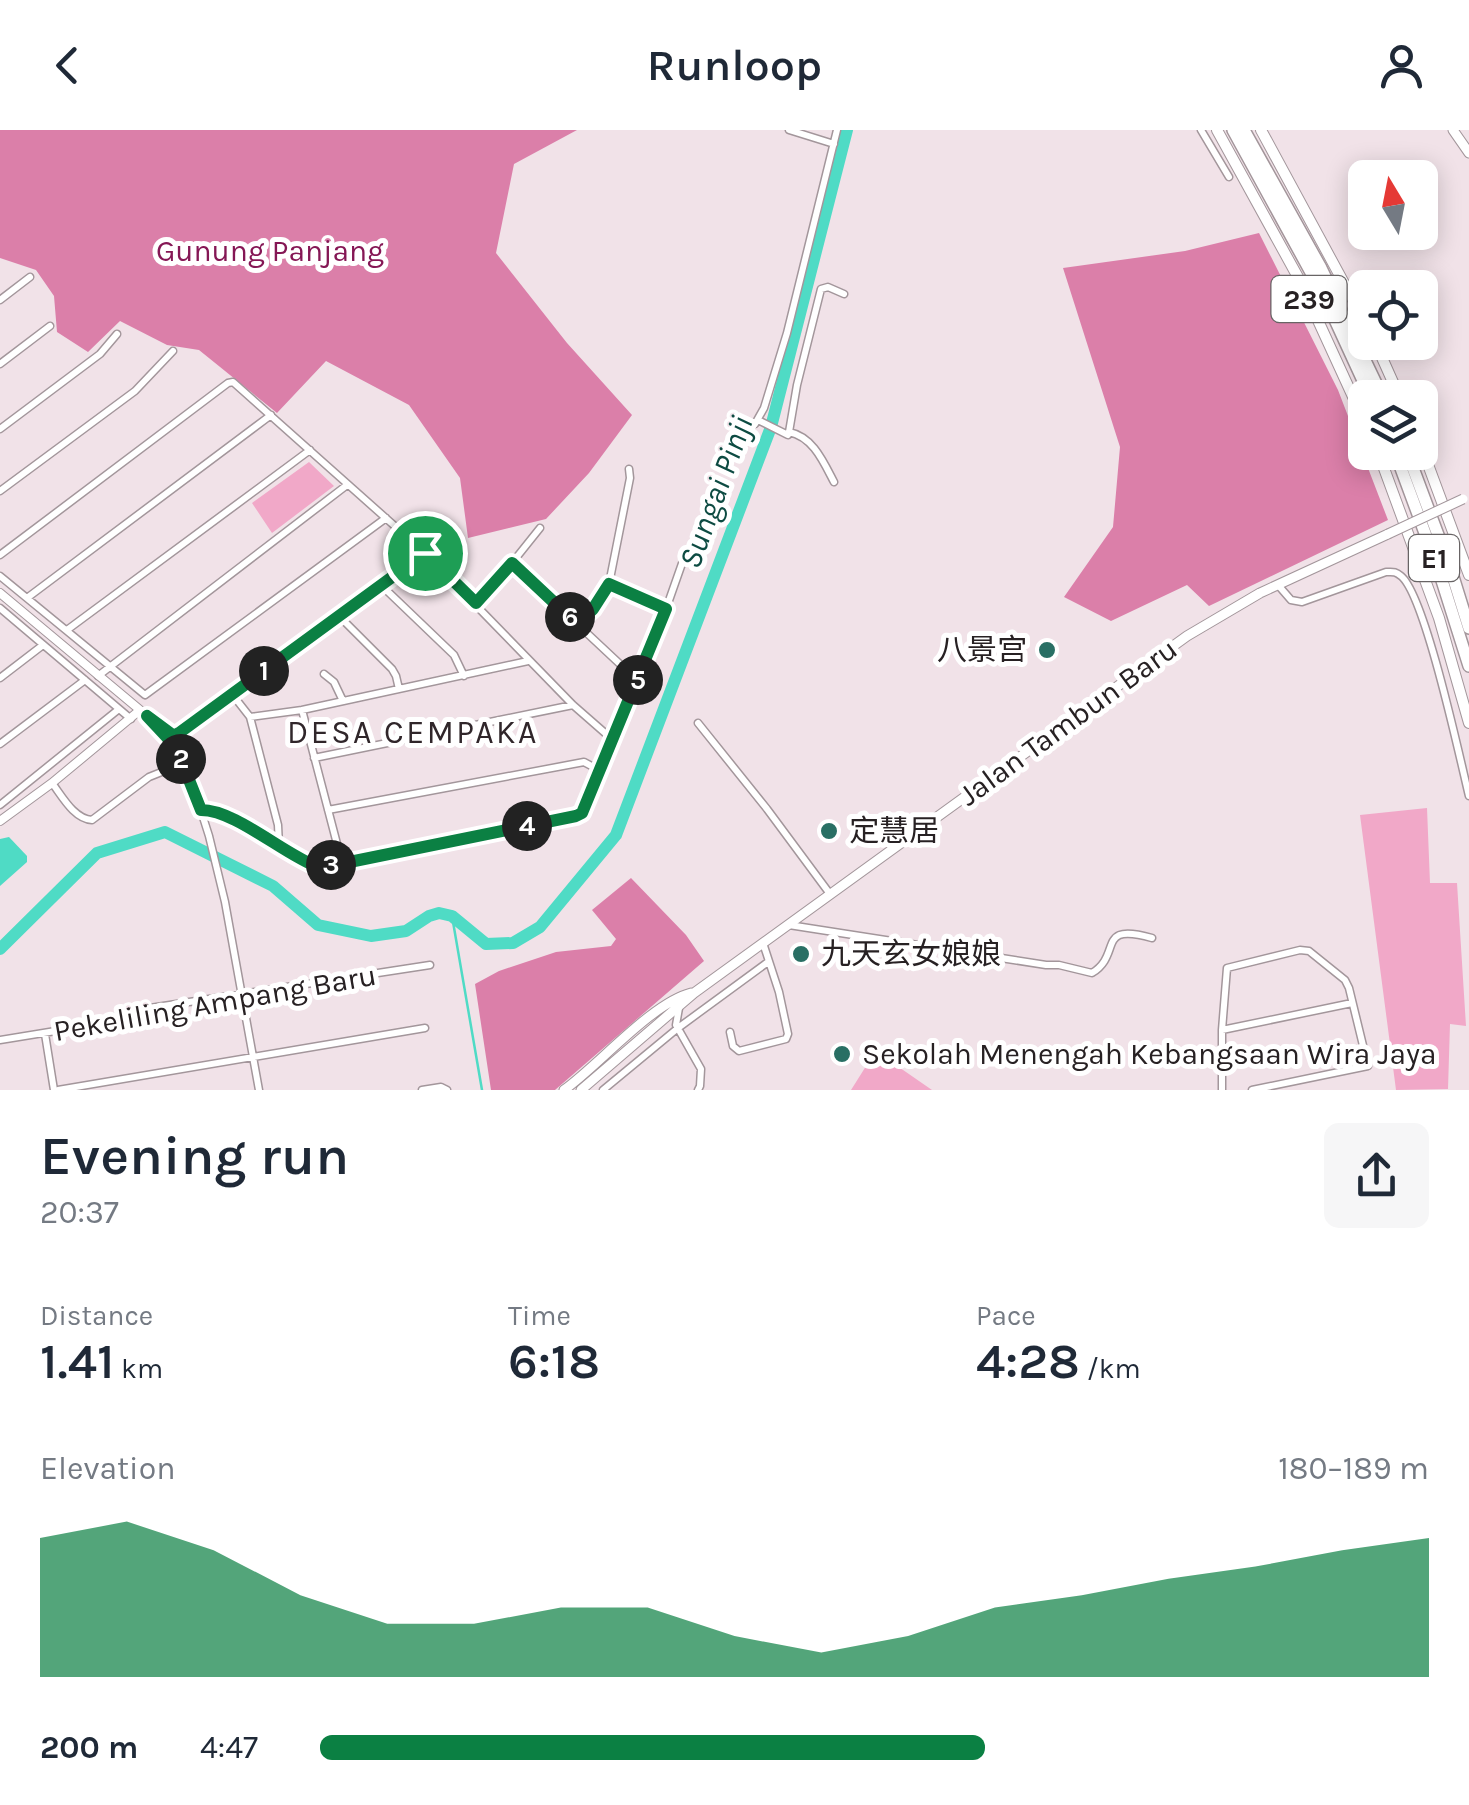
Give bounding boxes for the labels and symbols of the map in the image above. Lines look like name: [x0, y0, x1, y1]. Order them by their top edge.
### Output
north arrow: [1348, 160, 1438, 250]
park label: Gunung Panjang: [156, 233, 384, 269]
road number: 239: [1272, 276, 1346, 322]
water label: Sungai Pinji: [671, 411, 761, 573]
pin: [383, 511, 468, 596]
road number: E1: [1409, 535, 1459, 581]
pin: 6: [545, 592, 595, 642]
street label: Jalan Tambun Baru: [952, 631, 1184, 813]
place label: 八景宫: [937, 632, 1027, 668]
marker: 八景宫: [1036, 639, 1058, 661]
pin: 1: [239, 646, 289, 696]
pin: 5: [613, 655, 663, 705]
district label: DESA CEMPAKA: [287, 714, 539, 751]
pin: 2: [156, 734, 206, 784]
pin: 4: [502, 801, 552, 851]
place label: 定慧居: [849, 813, 939, 849]
marker: 定慧居: [818, 820, 840, 842]
pin: 3: [306, 840, 356, 890]
place label: 九天玄女娘娘: [821, 936, 1001, 972]
marker: 九天玄女娘娘: [790, 943, 812, 965]
street label: Pekeliling Ampang Baru: [51, 957, 379, 1049]
place label: Sekolah Menengah Kebangsaan Wira Jaya: [862, 1036, 1436, 1072]
marker: Sekolah Menengah Kebangsaan Wira Jaya: [831, 1043, 853, 1065]

